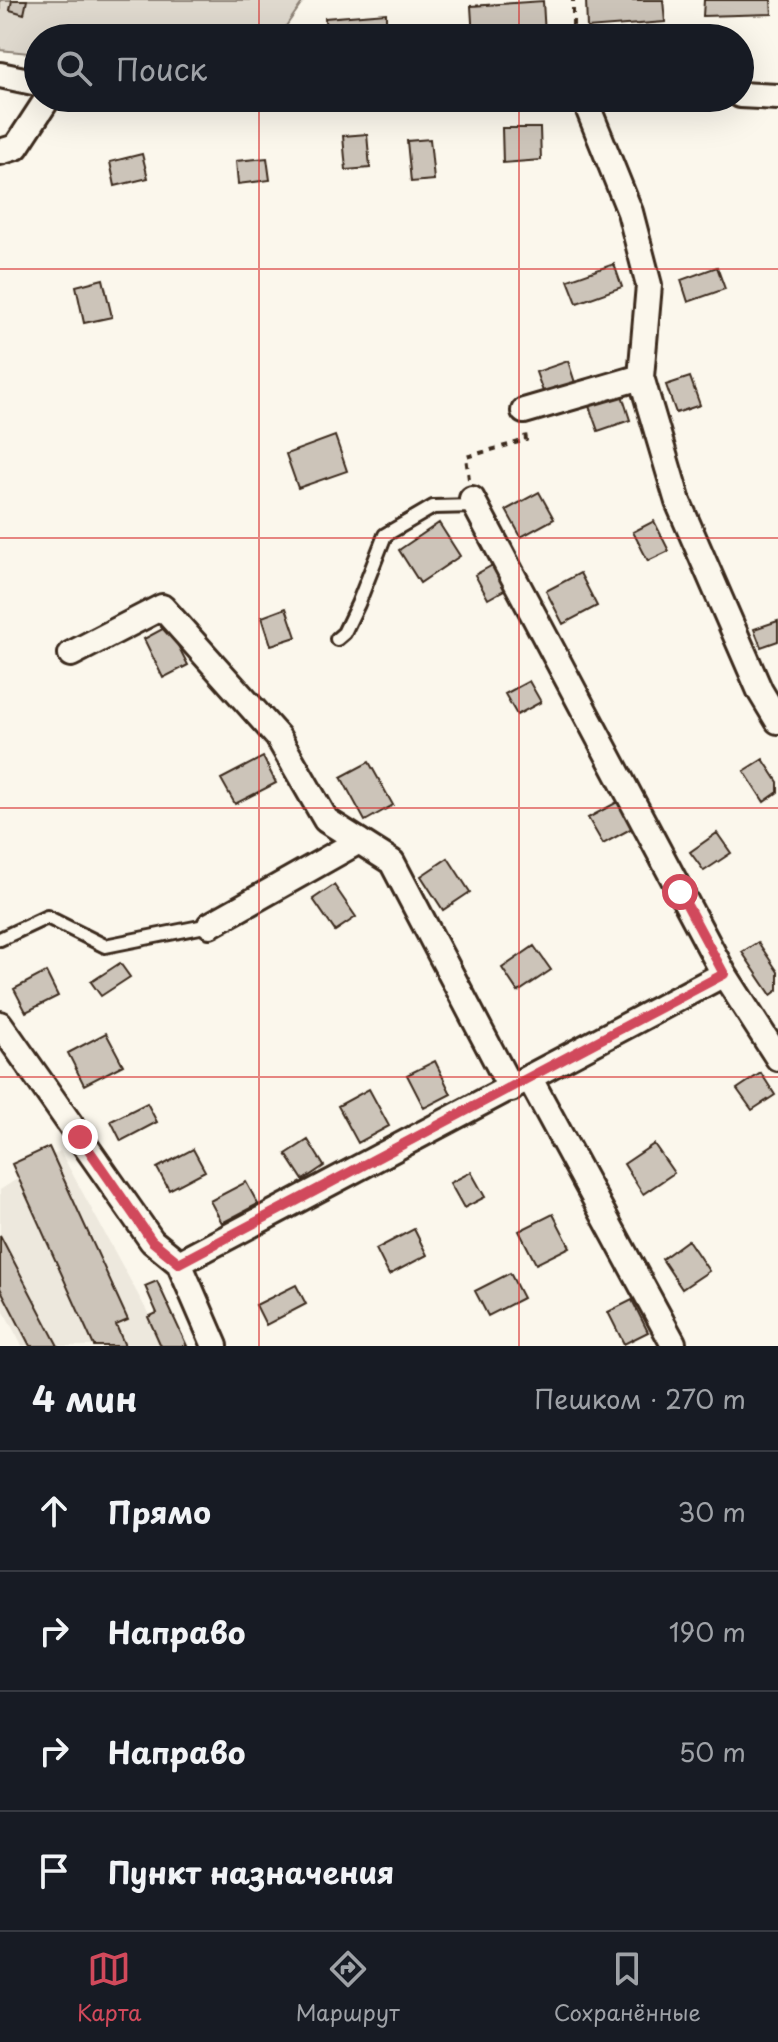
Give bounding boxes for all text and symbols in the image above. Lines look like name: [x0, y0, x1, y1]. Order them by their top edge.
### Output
search box: [24, 24, 754, 112]
icon: search: [52, 46, 96, 90]
text: Поиск: [116, 46, 207, 91]
route start: [662, 874, 698, 910]
route end: [62, 1119, 98, 1155]
text: 4 мин: [32, 1372, 137, 1424]
text: Пешком · 270 m: [534, 1379, 746, 1418]
icon: ahead: [32, 1489, 76, 1533]
text: Прямо: [108, 1489, 211, 1534]
text: 30 m: [678, 1492, 746, 1531]
icon: right: [32, 1609, 76, 1653]
text: Направо: [108, 1609, 246, 1654]
text: 190 m: [669, 1612, 746, 1651]
icon: right: [32, 1729, 76, 1773]
text: Направо: [108, 1729, 246, 1774]
text: 50 m: [679, 1732, 746, 1771]
icon: arrive: [32, 1849, 76, 1893]
text: Пункт назначения: [108, 1849, 394, 1894]
tab: Карта: [77, 1947, 142, 2028]
tab: Маршрут: [296, 1947, 400, 2028]
tab: Сохранённые: [554, 1947, 701, 2028]

